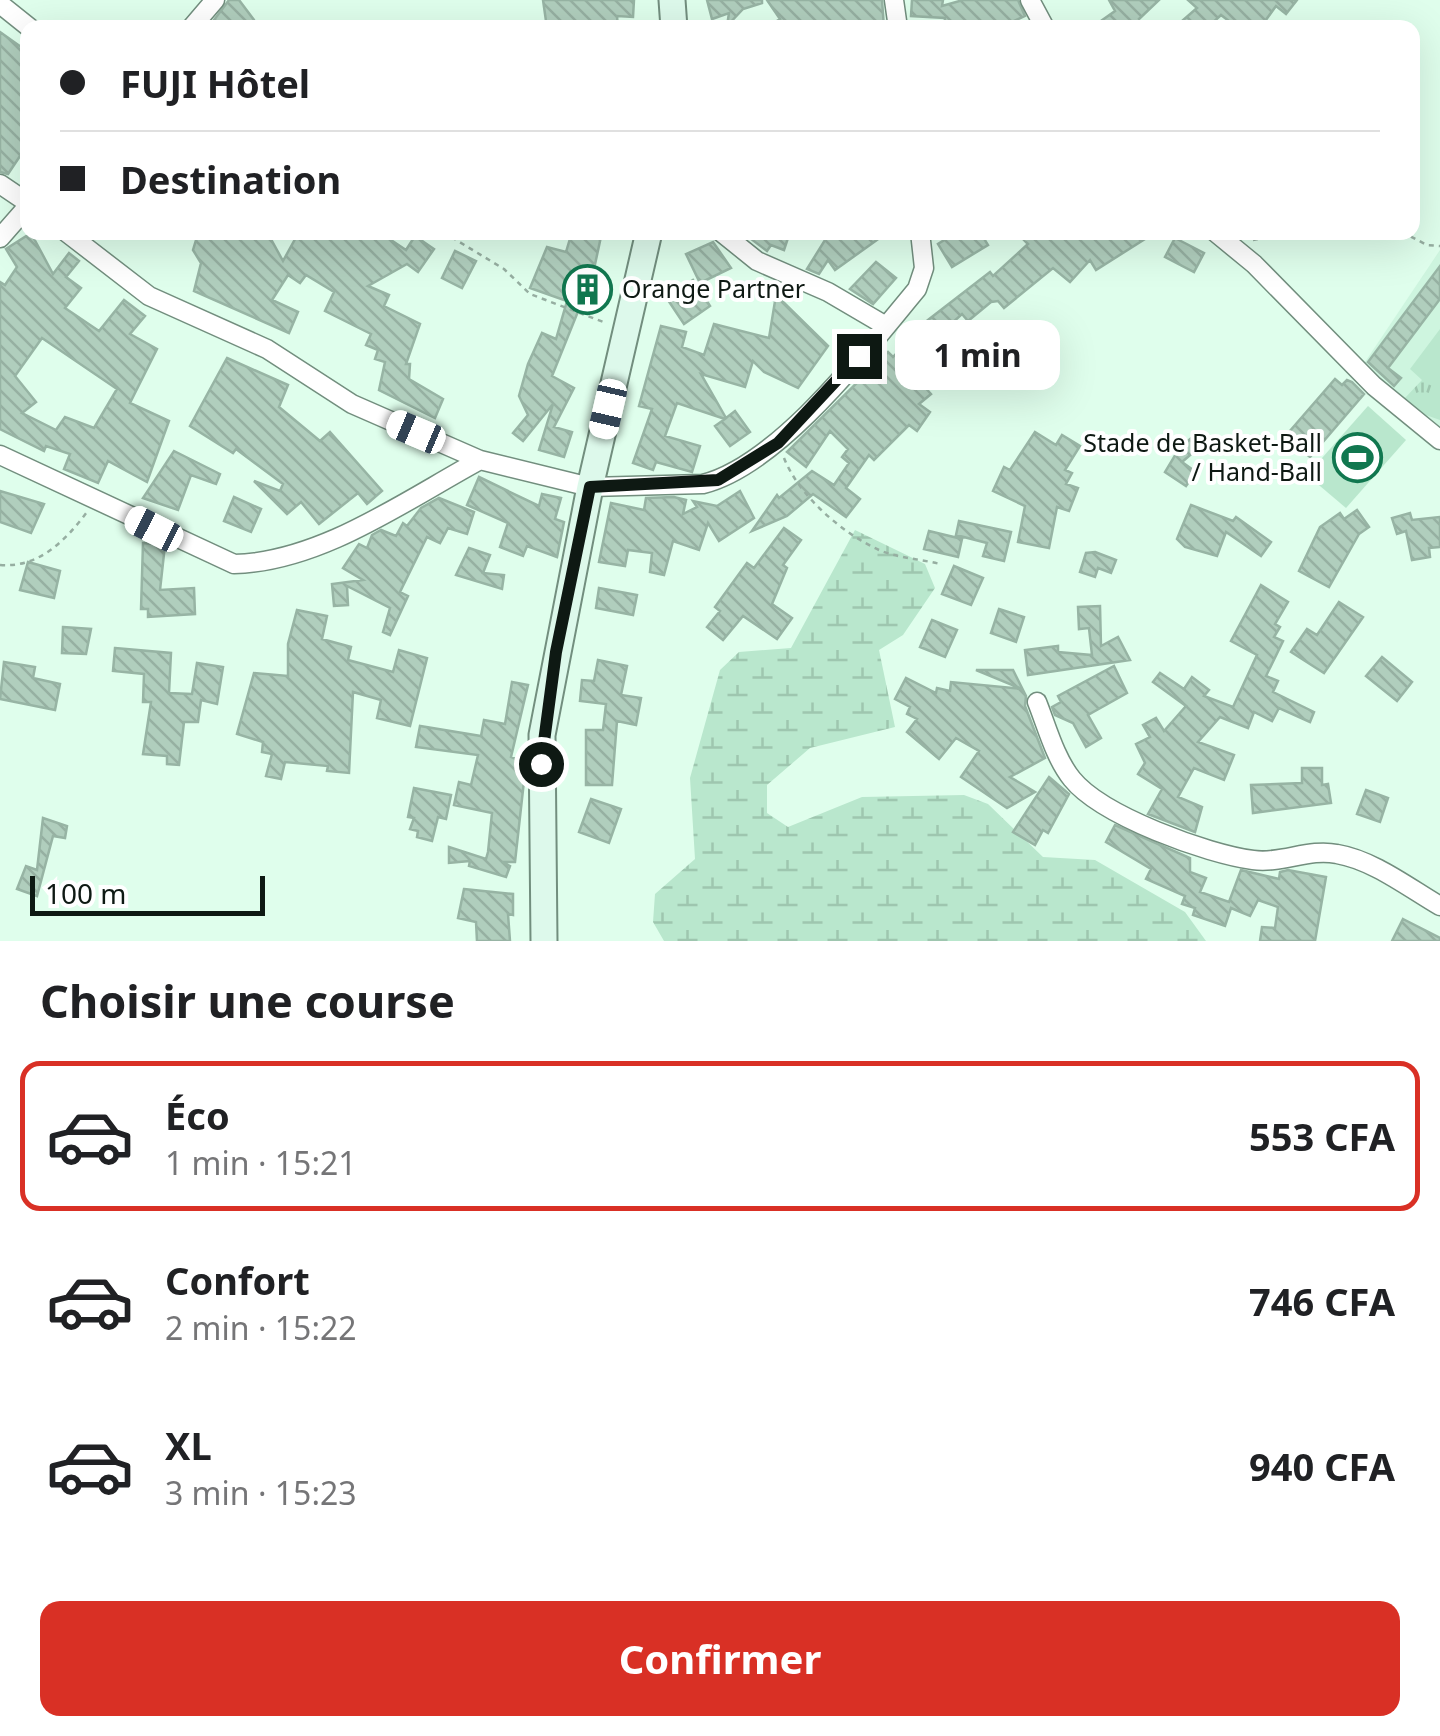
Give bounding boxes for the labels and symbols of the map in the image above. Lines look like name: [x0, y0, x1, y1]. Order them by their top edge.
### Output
building icon: Orange Partner: [561, 263, 613, 315]
place label: Orange Partner: [622, 271, 805, 305]
callout: 1 min: [894, 321, 1059, 391]
route end: [837, 334, 882, 379]
car: [587, 376, 629, 442]
car: [383, 406, 449, 458]
place label: Stade de Basket-Ball / Hand-Ball: [1083, 425, 1322, 488]
sports icon: Stade de Basket-Ball / Hand-Ball: [1331, 431, 1383, 483]
car: [120, 502, 188, 556]
route start: [519, 742, 564, 787]
scale bar: [30, 871, 265, 916]

